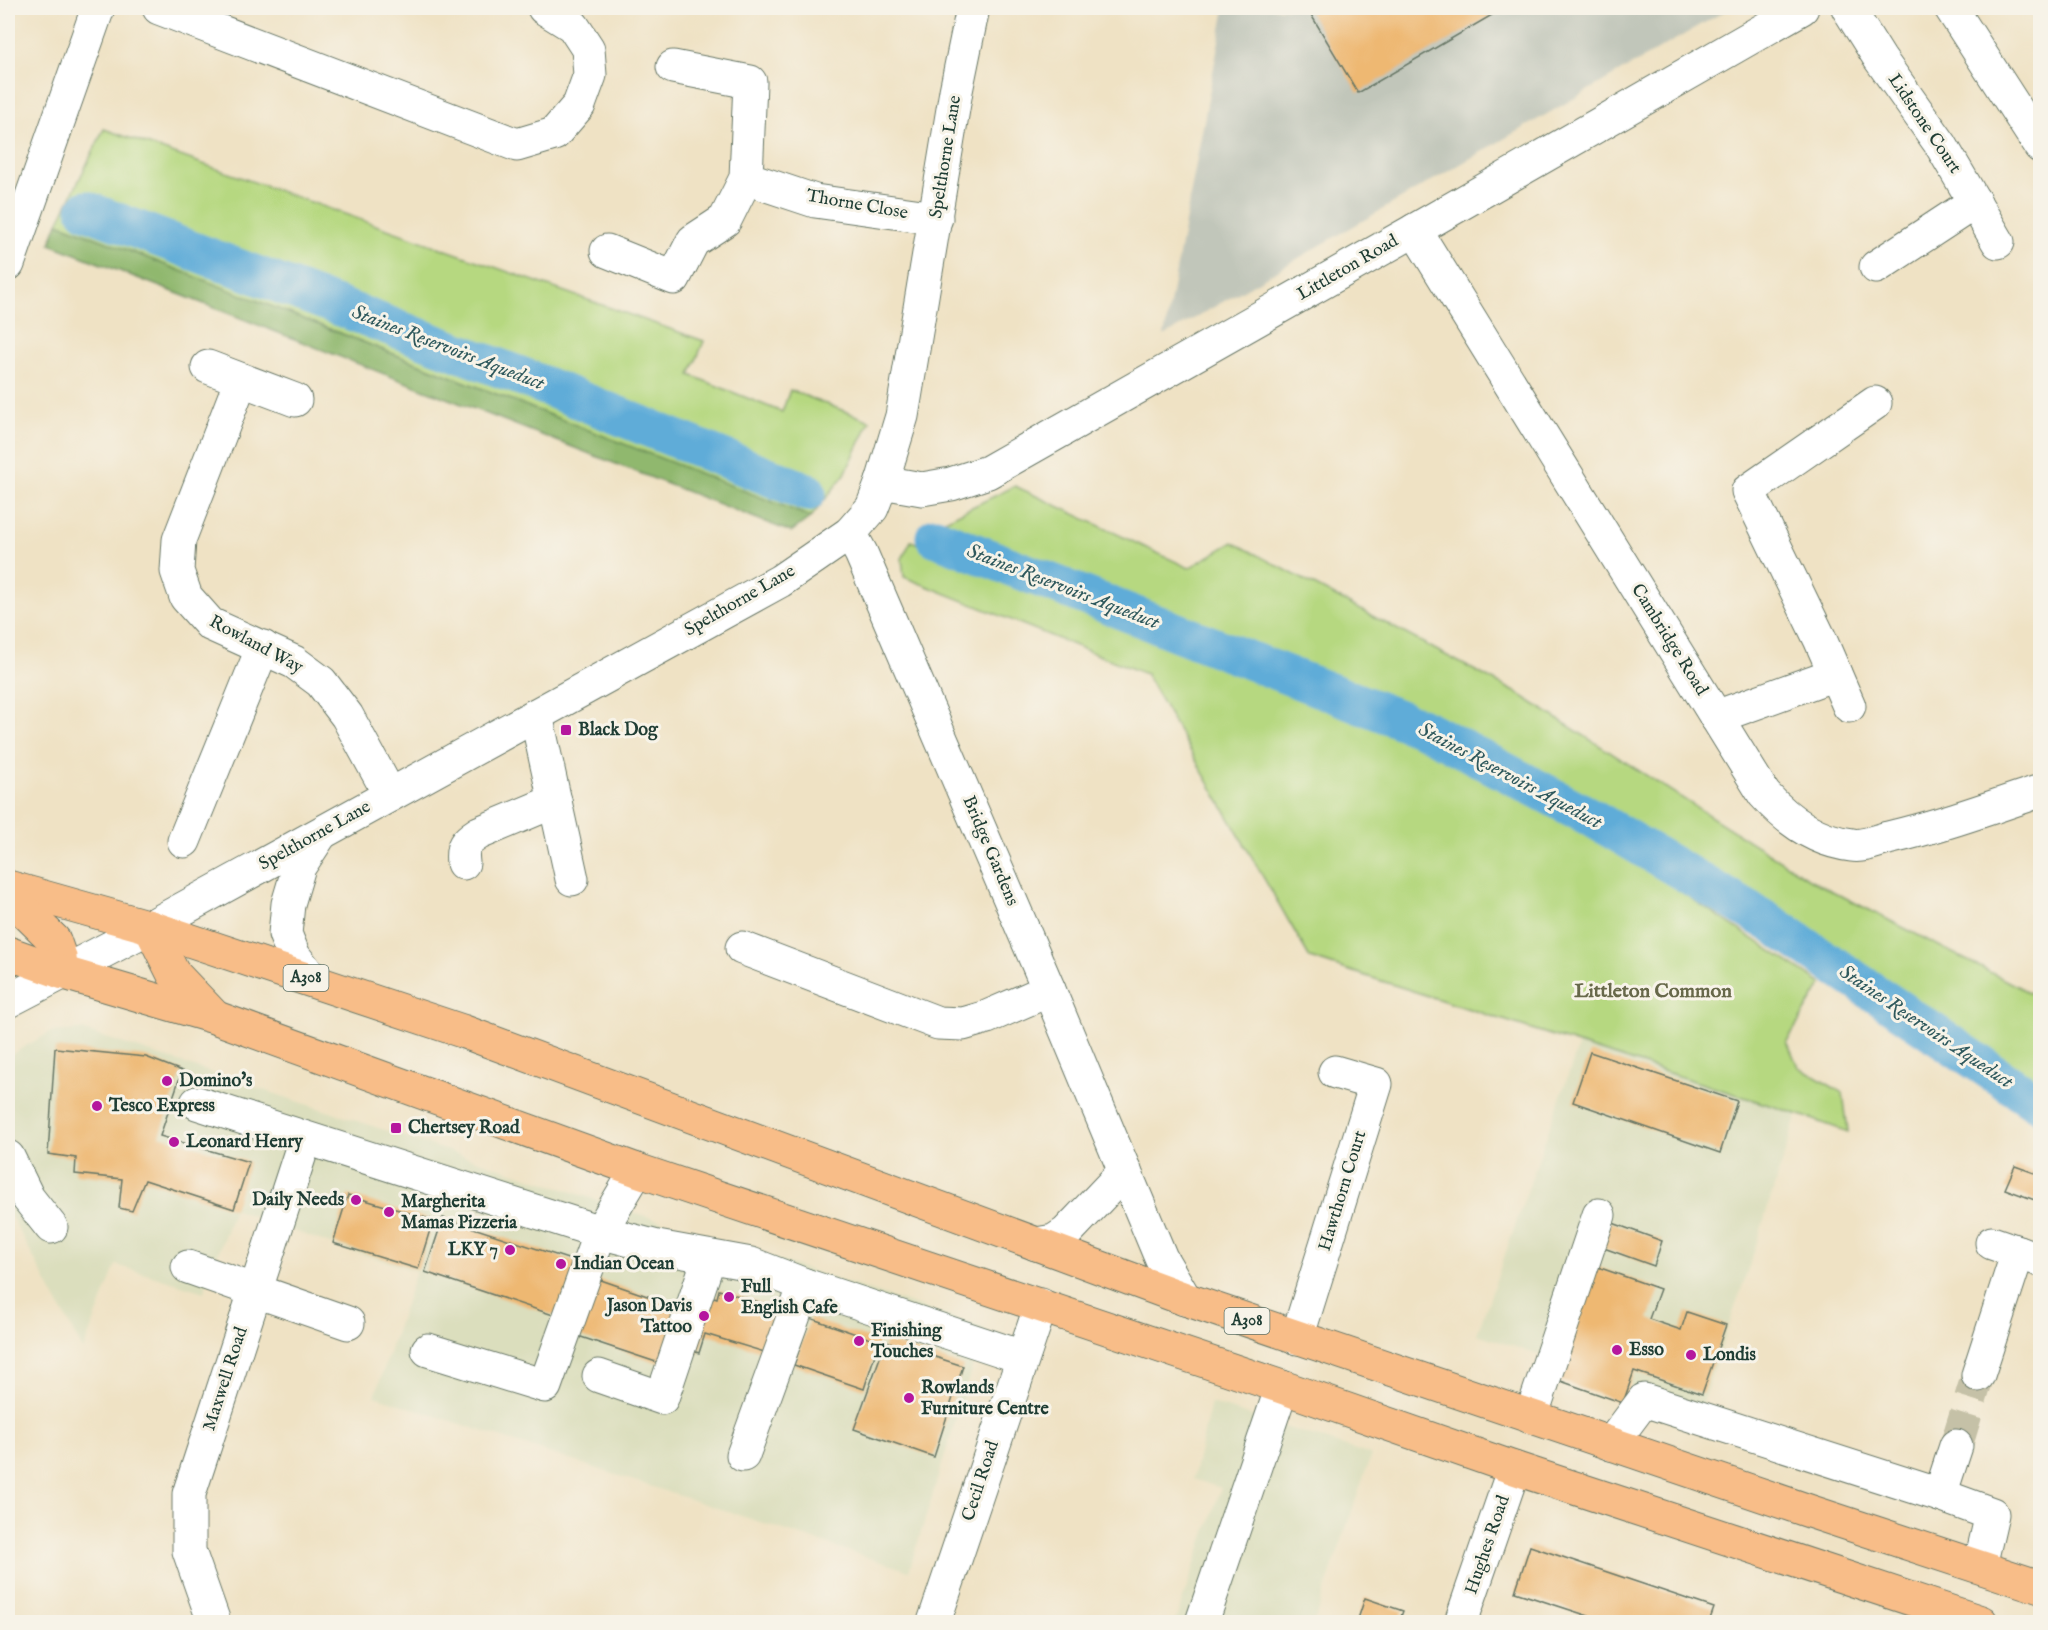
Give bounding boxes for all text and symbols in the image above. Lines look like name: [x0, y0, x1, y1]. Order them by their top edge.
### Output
street label: Lidstone Court: [1882, 70, 1966, 178]
street label: Spelthorne Lane: [925, 94, 967, 220]
street label: Thorne Close: [804, 185, 910, 225]
street label: Littleton Road: [1293, 230, 1403, 306]
water label: Staines Reservoirs Aqueduct: [348, 300, 549, 397]
water label: Staines Reservoirs Aqueduct: [963, 539, 1164, 636]
street label: Spelthorne Lane: [680, 560, 800, 642]
street label: Cambridge Road: [1625, 580, 1713, 701]
street label: Rowland Way: [205, 611, 307, 679]
water label: Staines Reservoirs Aqueduct: [1414, 717, 1607, 836]
place label: Black Dog: [578, 719, 659, 742]
marker: Black Dog: [559, 723, 573, 737]
street label: Bridge Gardens: [957, 793, 1023, 909]
street label: Spelthorne Lane: [255, 796, 375, 876]
water label: Staines Reservoirs Aqueduct: [1834, 960, 2019, 1095]
road number: A308: [284, 965, 328, 991]
district label: Littleton Common: [1574, 979, 1732, 1004]
place label: Domino's: [179, 1070, 253, 1093]
marker: Domino's: [160, 1074, 174, 1088]
place label: Tesco Express: [108, 1095, 216, 1118]
marker: Tesco Express: [90, 1099, 104, 1113]
place label: Chertsey Road: [408, 1117, 520, 1140]
marker: Chertsey Road: [389, 1121, 403, 1135]
street label: Hawthorn Court: [1314, 1128, 1372, 1254]
place label: Leonard Henry: [186, 1131, 304, 1154]
marker: Leonard Henry: [167, 1135, 181, 1149]
place label: Daily Needs: [252, 1189, 345, 1212]
place label: Margherita Mamas Pizzeria: [401, 1191, 518, 1235]
marker: Daily Needs: [349, 1193, 363, 1207]
marker: Margherita Mamas Pizzeria: [382, 1205, 396, 1219]
place label: LKY 7: [448, 1239, 498, 1262]
marker: LKY 7: [503, 1243, 517, 1257]
place label: Indian Ocean: [573, 1253, 675, 1276]
marker: Indian Ocean: [554, 1257, 568, 1271]
place label: Full English Cafe: [741, 1276, 839, 1320]
marker: Full English Cafe: [722, 1290, 736, 1304]
place label: Jason Davis Tattoo: [605, 1295, 693, 1339]
road number: A308: [1224, 1308, 1270, 1334]
marker: Jason Davis Tattoo: [697, 1309, 711, 1323]
place label: Finishing Touches: [870, 1320, 943, 1364]
street label: Maxwell Road: [198, 1324, 254, 1434]
marker: Finishing Touches: [852, 1334, 866, 1348]
place label: Esso: [1629, 1339, 1664, 1362]
marker: Esso: [1610, 1343, 1624, 1357]
place label: Londis: [1703, 1344, 1757, 1367]
marker: Londis: [1684, 1348, 1698, 1362]
place label: Rowlands Furniture Centre: [921, 1377, 1049, 1421]
marker: Rowlands Furniture Centre: [902, 1391, 916, 1405]
street label: Cecil Road: [957, 1437, 1005, 1524]
street label: Hughes Road: [1460, 1492, 1516, 1597]

